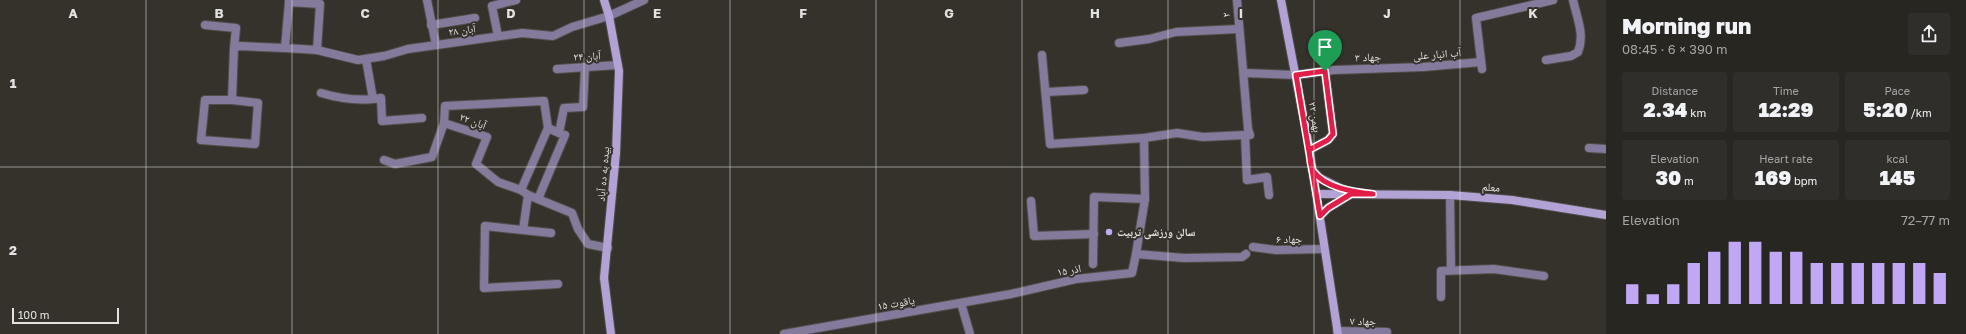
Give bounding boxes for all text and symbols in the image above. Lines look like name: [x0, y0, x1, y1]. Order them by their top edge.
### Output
text: A: [68, 5, 78, 21]
text: B: [214, 5, 224, 21]
text: C: [360, 5, 370, 21]
text: D: [506, 5, 516, 21]
text: E: [653, 5, 661, 21]
text: F: [799, 5, 807, 21]
text: G: [944, 5, 954, 21]
text: H: [1090, 5, 1100, 21]
text: I: [1239, 5, 1243, 21]
text: J: [1383, 5, 1391, 21]
text: K: [1528, 5, 1538, 21]
street label: ۲: [1219, 12, 1232, 18]
text: Morning run: [1622, 12, 1751, 39]
button: share: [1908, 13, 1950, 55]
street label: آبان ۲۸: [447, 21, 477, 39]
pin: [1308, 30, 1342, 71]
icon: arrive: [1314, 36, 1336, 58]
text: 08:45 · 6 × 390 m: [1622, 41, 1728, 57]
street label: آب انبار علی: [1412, 45, 1462, 63]
street label: آبان ۲۴: [573, 48, 601, 64]
street label: جهاد ۳: [1355, 50, 1381, 64]
text: 1: [10, 75, 17, 91]
text: Distance: [1652, 84, 1698, 97]
text: Time: [1773, 84, 1799, 97]
text: Pace: [1884, 84, 1910, 97]
text: 2.34: [1643, 97, 1687, 121]
text: 12:29: [1759, 97, 1813, 121]
text: 5:20: [1863, 97, 1908, 121]
street label: ۲۲ بهمن: [1305, 101, 1325, 133]
text: km: [1687, 106, 1706, 119]
text: /km: [1908, 106, 1932, 119]
street label: آبان ۲۲: [458, 110, 489, 132]
street label: بیده به ده آباد: [594, 146, 612, 202]
text: Elevation: [1650, 152, 1699, 165]
text: Heart rate: [1759, 152, 1813, 165]
text: kcal: [1886, 152, 1908, 165]
text: 30: [1656, 165, 1681, 189]
text: 169: [1755, 165, 1791, 189]
text: 145: [1879, 165, 1915, 189]
text: m: [1681, 174, 1694, 187]
text: bpm: [1791, 174, 1817, 187]
street label: معلم: [1481, 179, 1501, 196]
text: Elevation: [1622, 212, 1680, 228]
text: 72–77 m: [1901, 212, 1950, 228]
place label: سالن ورزشی تربیت: [1117, 225, 1196, 240]
marker: سالن ورزشی تربیت: [1104, 227, 1114, 237]
street label: جهاد ۶: [1276, 232, 1302, 245]
text: 2: [9, 242, 17, 258]
street label: اذر ۱۵: [1056, 261, 1082, 278]
street label: یاقوت ۱۵: [876, 293, 916, 312]
scale bar: [12, 306, 119, 325]
text: 100 m: [18, 308, 49, 321]
street label: جهاد ۷: [1350, 314, 1376, 327]

